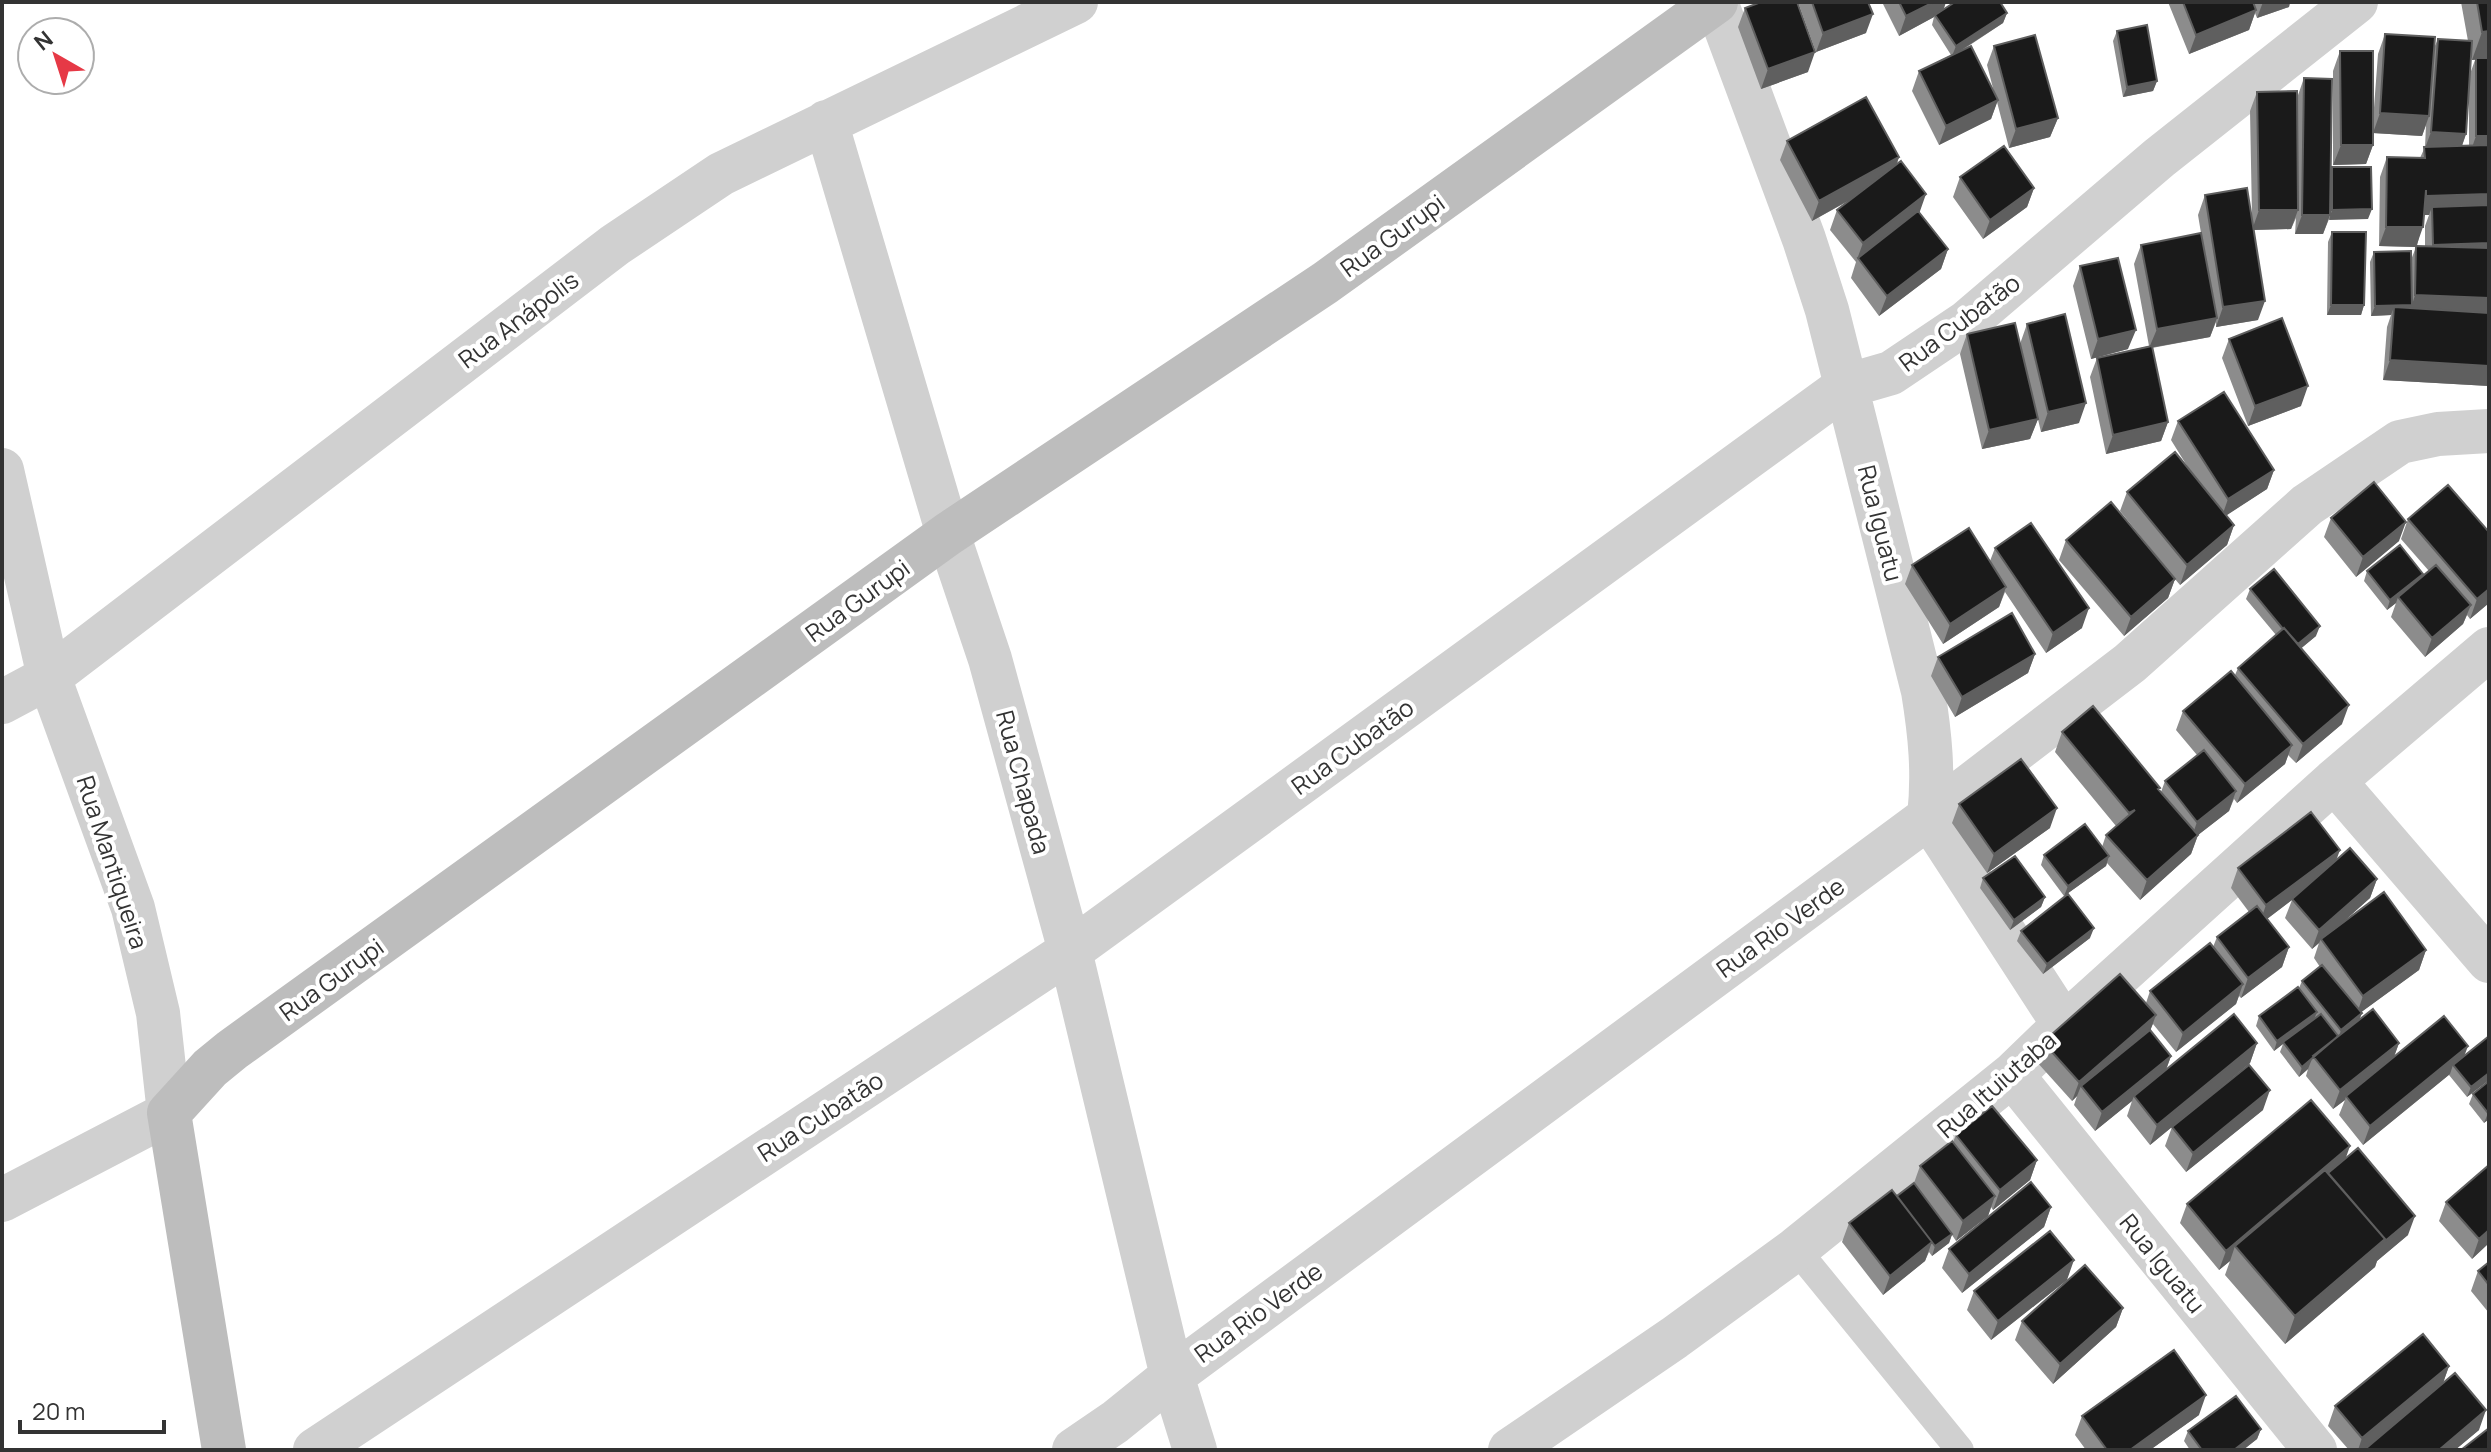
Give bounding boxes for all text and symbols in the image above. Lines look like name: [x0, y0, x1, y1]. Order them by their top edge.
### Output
north arrow: [16, 16, 96, 96]
text: N: [28, 24, 59, 57]
street label: Rua Gurupi: [1333, 186, 1451, 284]
street label: Rua Anápolis: [451, 263, 585, 375]
street label: Rua Cubatão: [1892, 266, 2026, 378]
street label: Rua Iguatu: [1851, 461, 1911, 585]
street label: Rua Gurupi: [798, 551, 916, 649]
street label: Rua Cubatão: [1284, 690, 1420, 802]
street label: Rua Chapada: [989, 707, 1059, 857]
street label: Rua Mantiqueira: [69, 771, 157, 953]
street label: Rua Rio Verde: [1709, 869, 1851, 985]
street label: Rua Gurupi: [272, 930, 390, 1028]
street label: Rua Ituiutaba: [1930, 1023, 2062, 1145]
street label: Rua Cubatão: [751, 1063, 889, 1169]
street label: Rua Iguatu: [2113, 1206, 2213, 1320]
street label: Rua Rio Verde: [1187, 1254, 1329, 1370]
scale bar: [20, 1384, 164, 1434]
text: 20 m: [32, 1394, 85, 1427]

